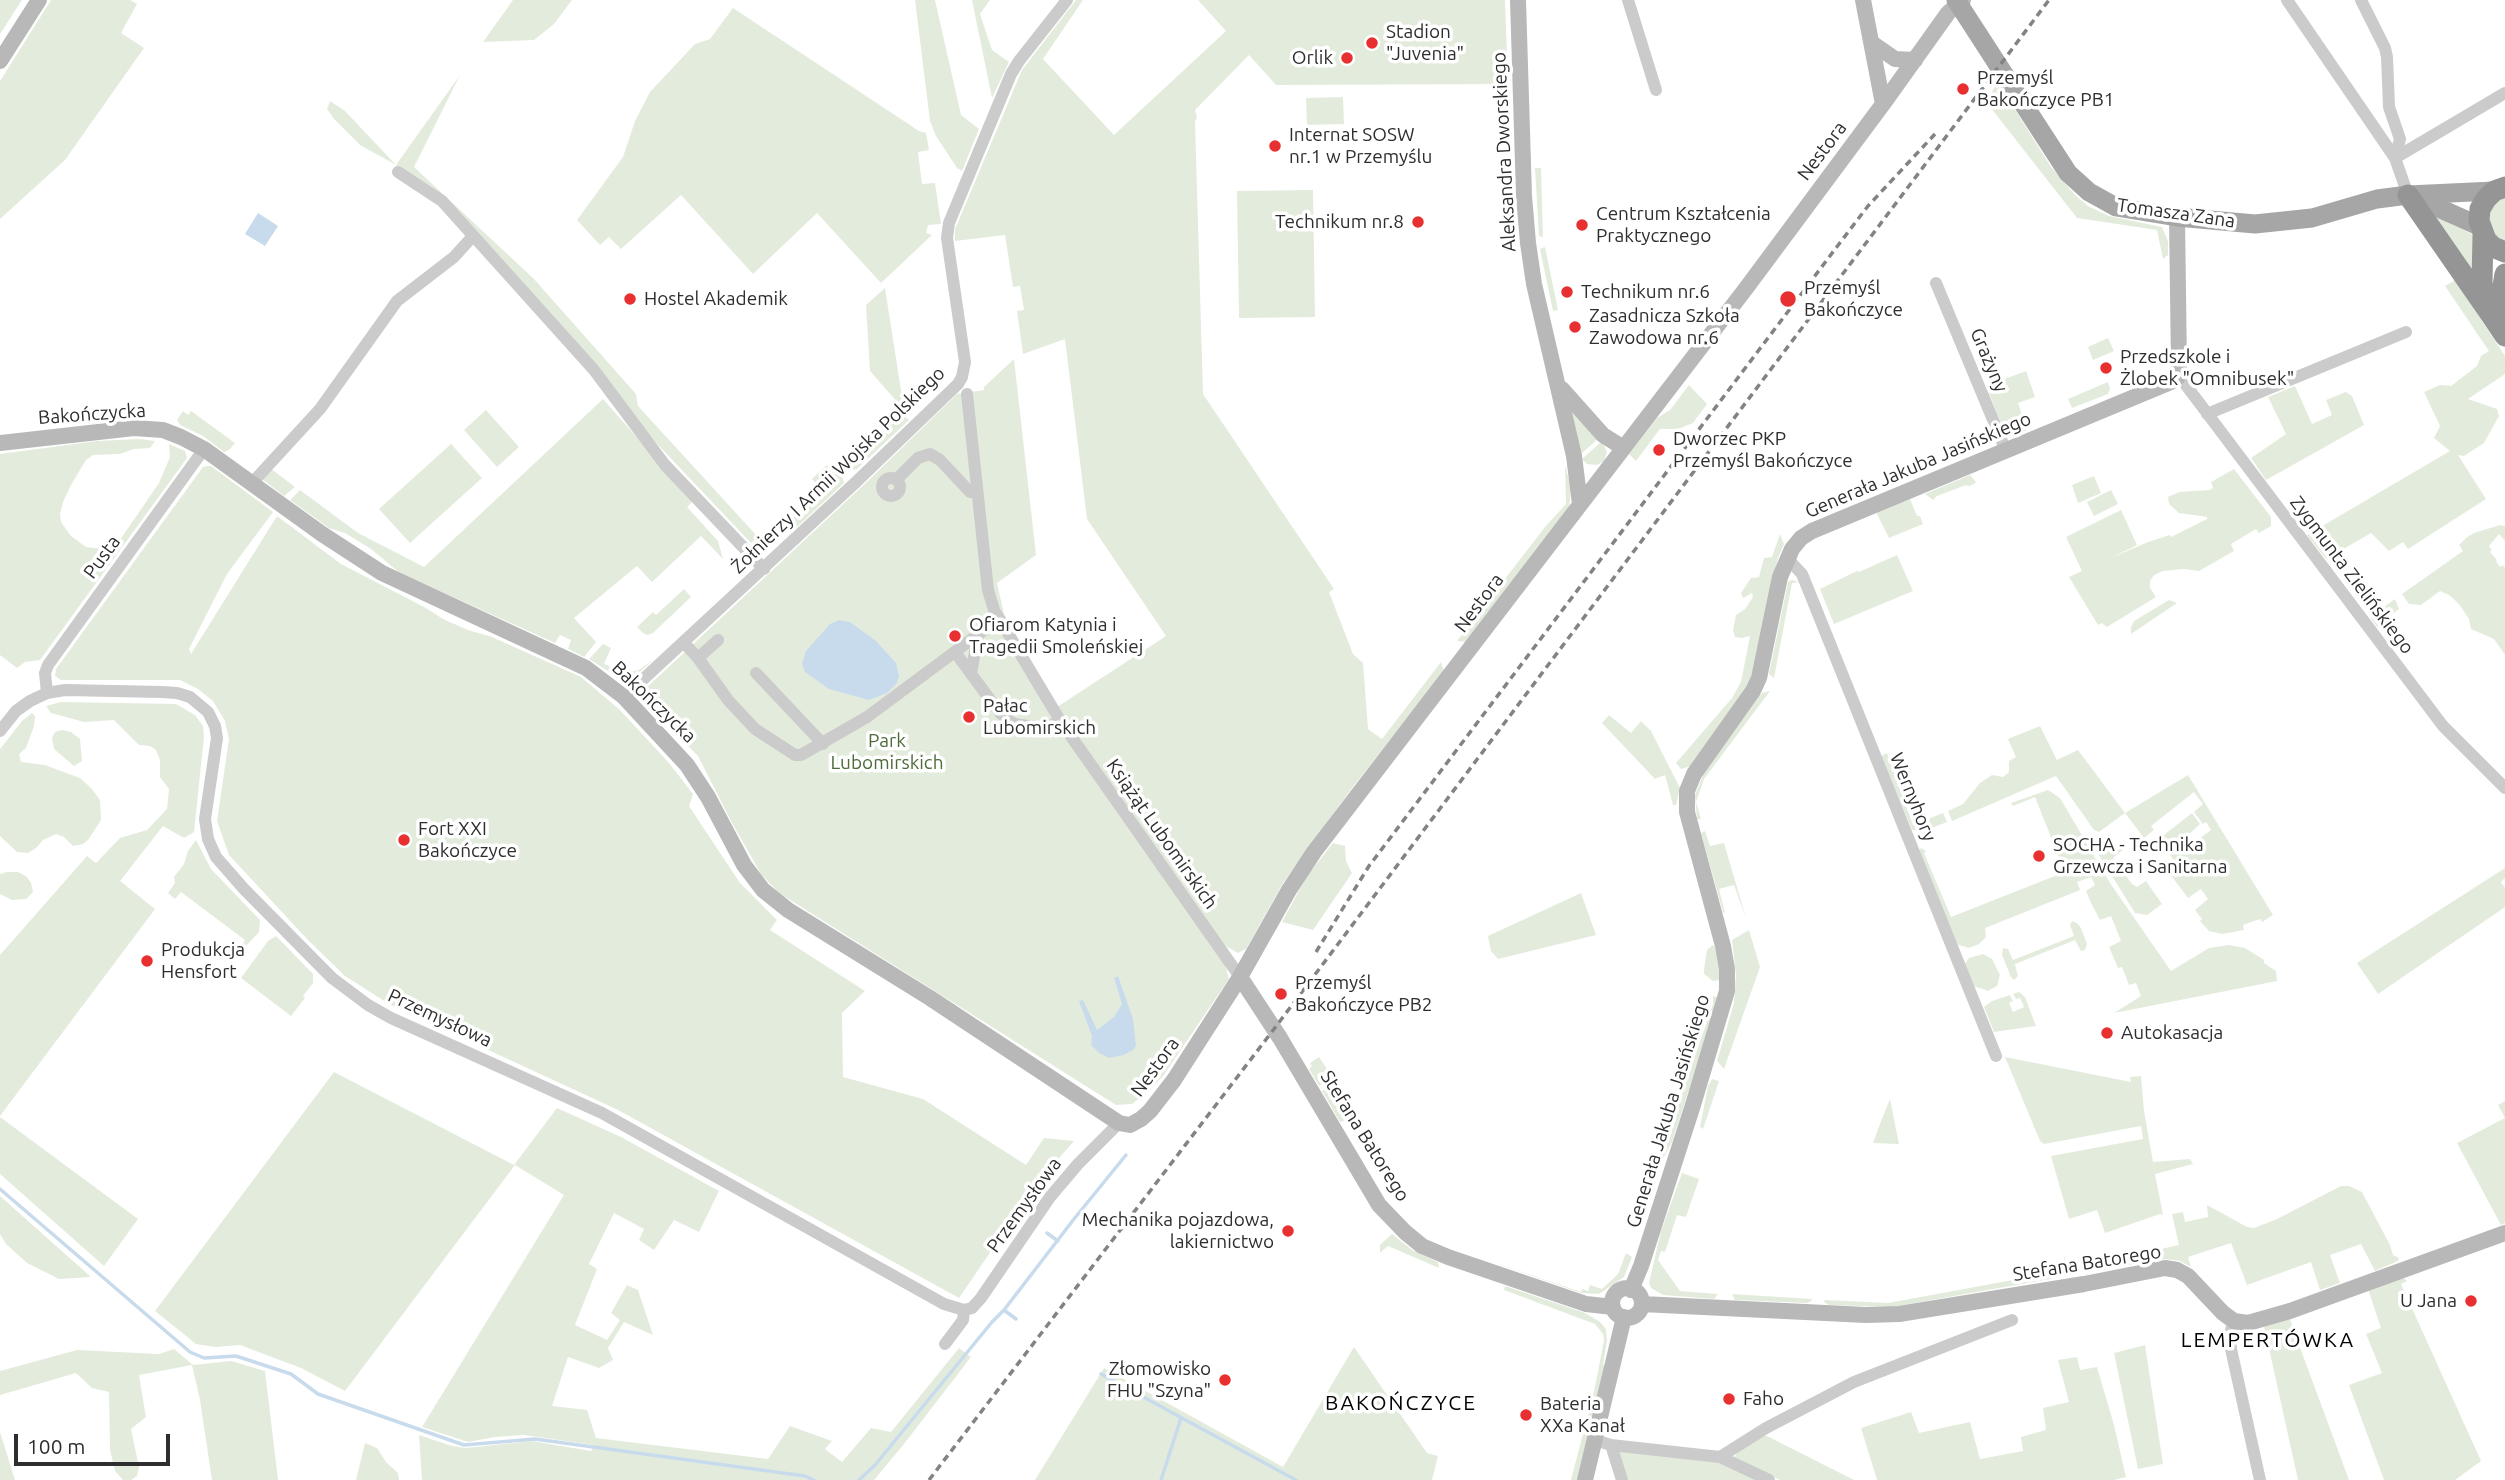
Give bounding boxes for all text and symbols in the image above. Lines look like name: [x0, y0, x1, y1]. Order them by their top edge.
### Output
place label: Stadion "Juvenia": [1386, 21, 1464, 65]
marker: Stadion "Juvenia": [1364, 35, 1380, 51]
place label: Orlik: [1292, 47, 1333, 69]
marker: Orlik: [1339, 50, 1355, 66]
street label: Aleksandra Dworskiego: [1487, 51, 1521, 253]
place label: Przemyśl Bakończyce PB1: [1977, 67, 2115, 111]
marker: Przemyśl Bakończyce PB1: [1955, 81, 1971, 97]
street label: Nestora: [1792, 117, 1852, 185]
place label: Internat SOSW nr.1 w Przemyślu: [1289, 124, 1432, 168]
marker: Internat SOSW nr.1 w Przemyślu: [1267, 138, 1283, 154]
street label: Tomasza Zana: [2115, 193, 2237, 233]
place label: Centrum Kształcenia Praktycznego: [1596, 203, 1771, 247]
place label: Technikum nr.8: [1275, 211, 1404, 233]
marker: Technikum nr.8: [1410, 214, 1426, 230]
marker: Centrum Kształcenia Praktycznego: [1574, 217, 1590, 233]
place label: Przemyśl Bakończyce: [1804, 277, 1903, 321]
place label: Technikum nr.6: [1581, 281, 1710, 303]
marker: Technikum nr.6: [1559, 284, 1575, 300]
place label: Hostel Akademik: [644, 288, 788, 310]
marker: Przemyśl Bakończyce: [1778, 289, 1798, 309]
marker: Hostel Akademik: [622, 291, 638, 307]
place label: Zasadnicza Szkoła Zawodowa nr.6: [1589, 305, 1740, 349]
marker: Zasadnicza Szkoła Zawodowa nr.6: [1567, 319, 1583, 335]
street label: Grażyny: [1965, 325, 2013, 395]
place label: Przedszkole i Żlobek "Omnibusek": [2120, 346, 2294, 390]
marker: Przedszkole i Żlobek "Omnibusek": [2098, 360, 2114, 376]
street label: Żołnierzy I Armii Wojska Polskiego: [726, 362, 950, 578]
street label: Bakończycka: [37, 399, 147, 429]
street label: Generała Jakuba Jasińskiego: [1802, 407, 2034, 523]
place label: Dworzec PKP Przemyśl Bakończyce: [1673, 428, 1853, 472]
marker: Dworzec PKP Przemyśl Bakończyce: [1651, 442, 1667, 458]
street label: Zygmunta Zielińskiego: [2285, 492, 2419, 658]
street label: Pusta: [79, 531, 125, 583]
street label: Nestora: [1449, 569, 1509, 637]
place label: Ofiarom Katynia i Tragedii Smoleńskiej: [969, 614, 1143, 658]
marker: Ofiarom Katynia i Tragedii Smoleńskiej: [947, 628, 963, 644]
street label: Bakończycka: [607, 656, 701, 748]
place label: Pałac Lubomirskich: [983, 695, 1096, 739]
marker: Pałac Lubomirskich: [961, 709, 977, 725]
park label: Park Lubomirskich: [830, 730, 944, 774]
street label: Wernyhory: [1885, 749, 1941, 845]
street label: Książąt Lubomirskich: [1102, 755, 1222, 913]
place label: Fort XXI Bakończyce: [418, 818, 517, 862]
marker: Fort XXI Bakończyce: [396, 832, 412, 848]
place label: SOCHA - Technika Grzewcza i Sanitarna: [2053, 834, 2227, 878]
marker: SOCHA - Technika Grzewcza i Sanitarna: [2031, 848, 2047, 864]
place label: Produkcja Hensfort: [161, 939, 245, 983]
marker: Produkcja Hensfort: [139, 953, 155, 969]
place label: Przemyśl Bakończyce PB2: [1295, 972, 1433, 1016]
street label: Przemysłowa: [384, 984, 496, 1052]
marker: Przemyśl Bakończyce PB2: [1273, 986, 1289, 1002]
street label: Generała Jakuba Jasińskiego: [1622, 991, 1714, 1231]
place label: Autokasacja: [2121, 1022, 2223, 1044]
marker: Autokasacja: [2099, 1025, 2115, 1041]
street label: Nestora: [1126, 1033, 1184, 1101]
street label: Stefana Batorego: [1316, 1066, 1414, 1206]
street label: Przemysłowa: [982, 1153, 1066, 1257]
place label: Mechanika pojazdowa, lakiernictwo: [1082, 1209, 1274, 1253]
marker: Mechanika pojazdowa, lakiernictwo: [1280, 1223, 1296, 1239]
street label: Stefana Batorego: [2011, 1240, 2163, 1286]
place label: U Jana: [2400, 1290, 2457, 1312]
marker: U Jana: [2463, 1293, 2479, 1309]
district label: LEMPERTÓWKA: [2182, 1327, 2354, 1353]
place label: Złomowisko FHU "Szyna": [1107, 1358, 1211, 1402]
marker: Złomowisko FHU "Szyna": [1217, 1372, 1233, 1388]
place label: Faho: [1743, 1388, 1784, 1410]
district label: BAKOŃCZYCE: [1326, 1390, 1476, 1416]
marker: Faho: [1721, 1391, 1737, 1407]
place label: Bateria XXa Kanał: [1540, 1393, 1625, 1437]
marker: Bateria XXa Kanał: [1518, 1407, 1534, 1423]
scale bar: [18, 1420, 173, 1464]
text: 100 m: [27, 1434, 85, 1458]

